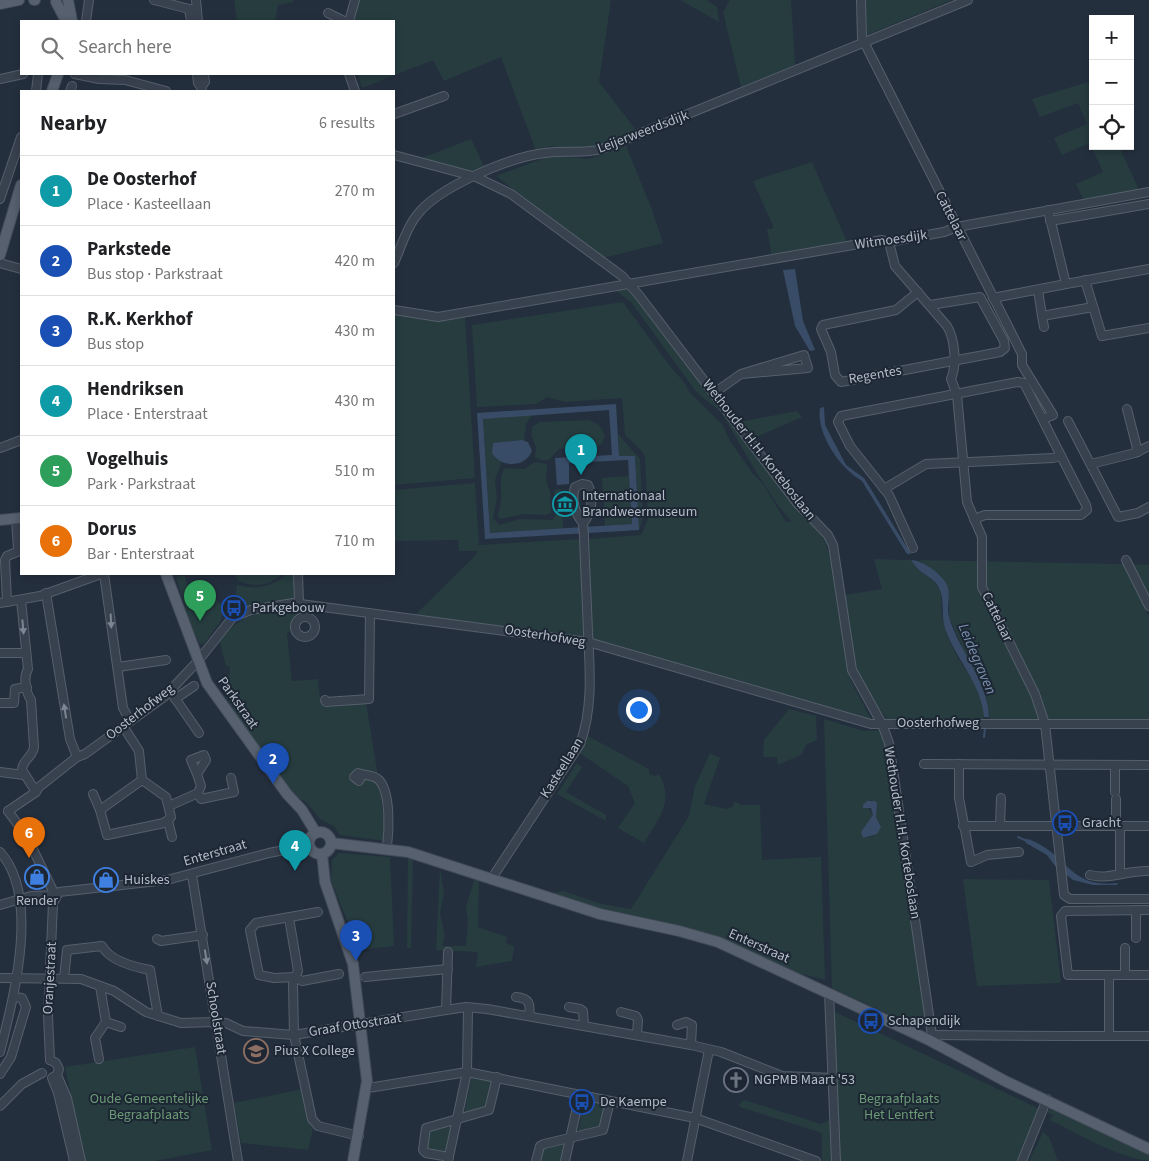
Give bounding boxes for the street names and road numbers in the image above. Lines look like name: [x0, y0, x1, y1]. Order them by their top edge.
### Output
street label: Leijerweerdsdijk: [594, 105, 692, 159]
street label: Cattelaar: [930, 188, 972, 244]
street label: Witmoesdijk: [854, 225, 928, 255]
street label: Regentes: [847, 360, 903, 389]
street label: Wethouder H.H. Korteboslaan: [697, 375, 821, 525]
street label: Cattelaar: [976, 589, 1018, 645]
street label: Oosterhofweg: [503, 620, 587, 652]
street label: Parkstraat: [213, 673, 263, 733]
street label: Oosterhofweg: [102, 679, 178, 745]
street label: Oosterhofweg: [897, 713, 979, 733]
street label: Kasteellaan: [535, 734, 589, 802]
street label: Wethouder H.H. Korteboslaan: [878, 745, 926, 921]
street label: Enterstraat: [181, 834, 249, 872]
street label: Enterstraat: [725, 924, 793, 968]
street label: Oranjestraat: [38, 941, 62, 1015]
street label: Schoolstraat: [200, 980, 232, 1056]
street label: Graaf Ottostraat: [307, 1008, 403, 1042]

